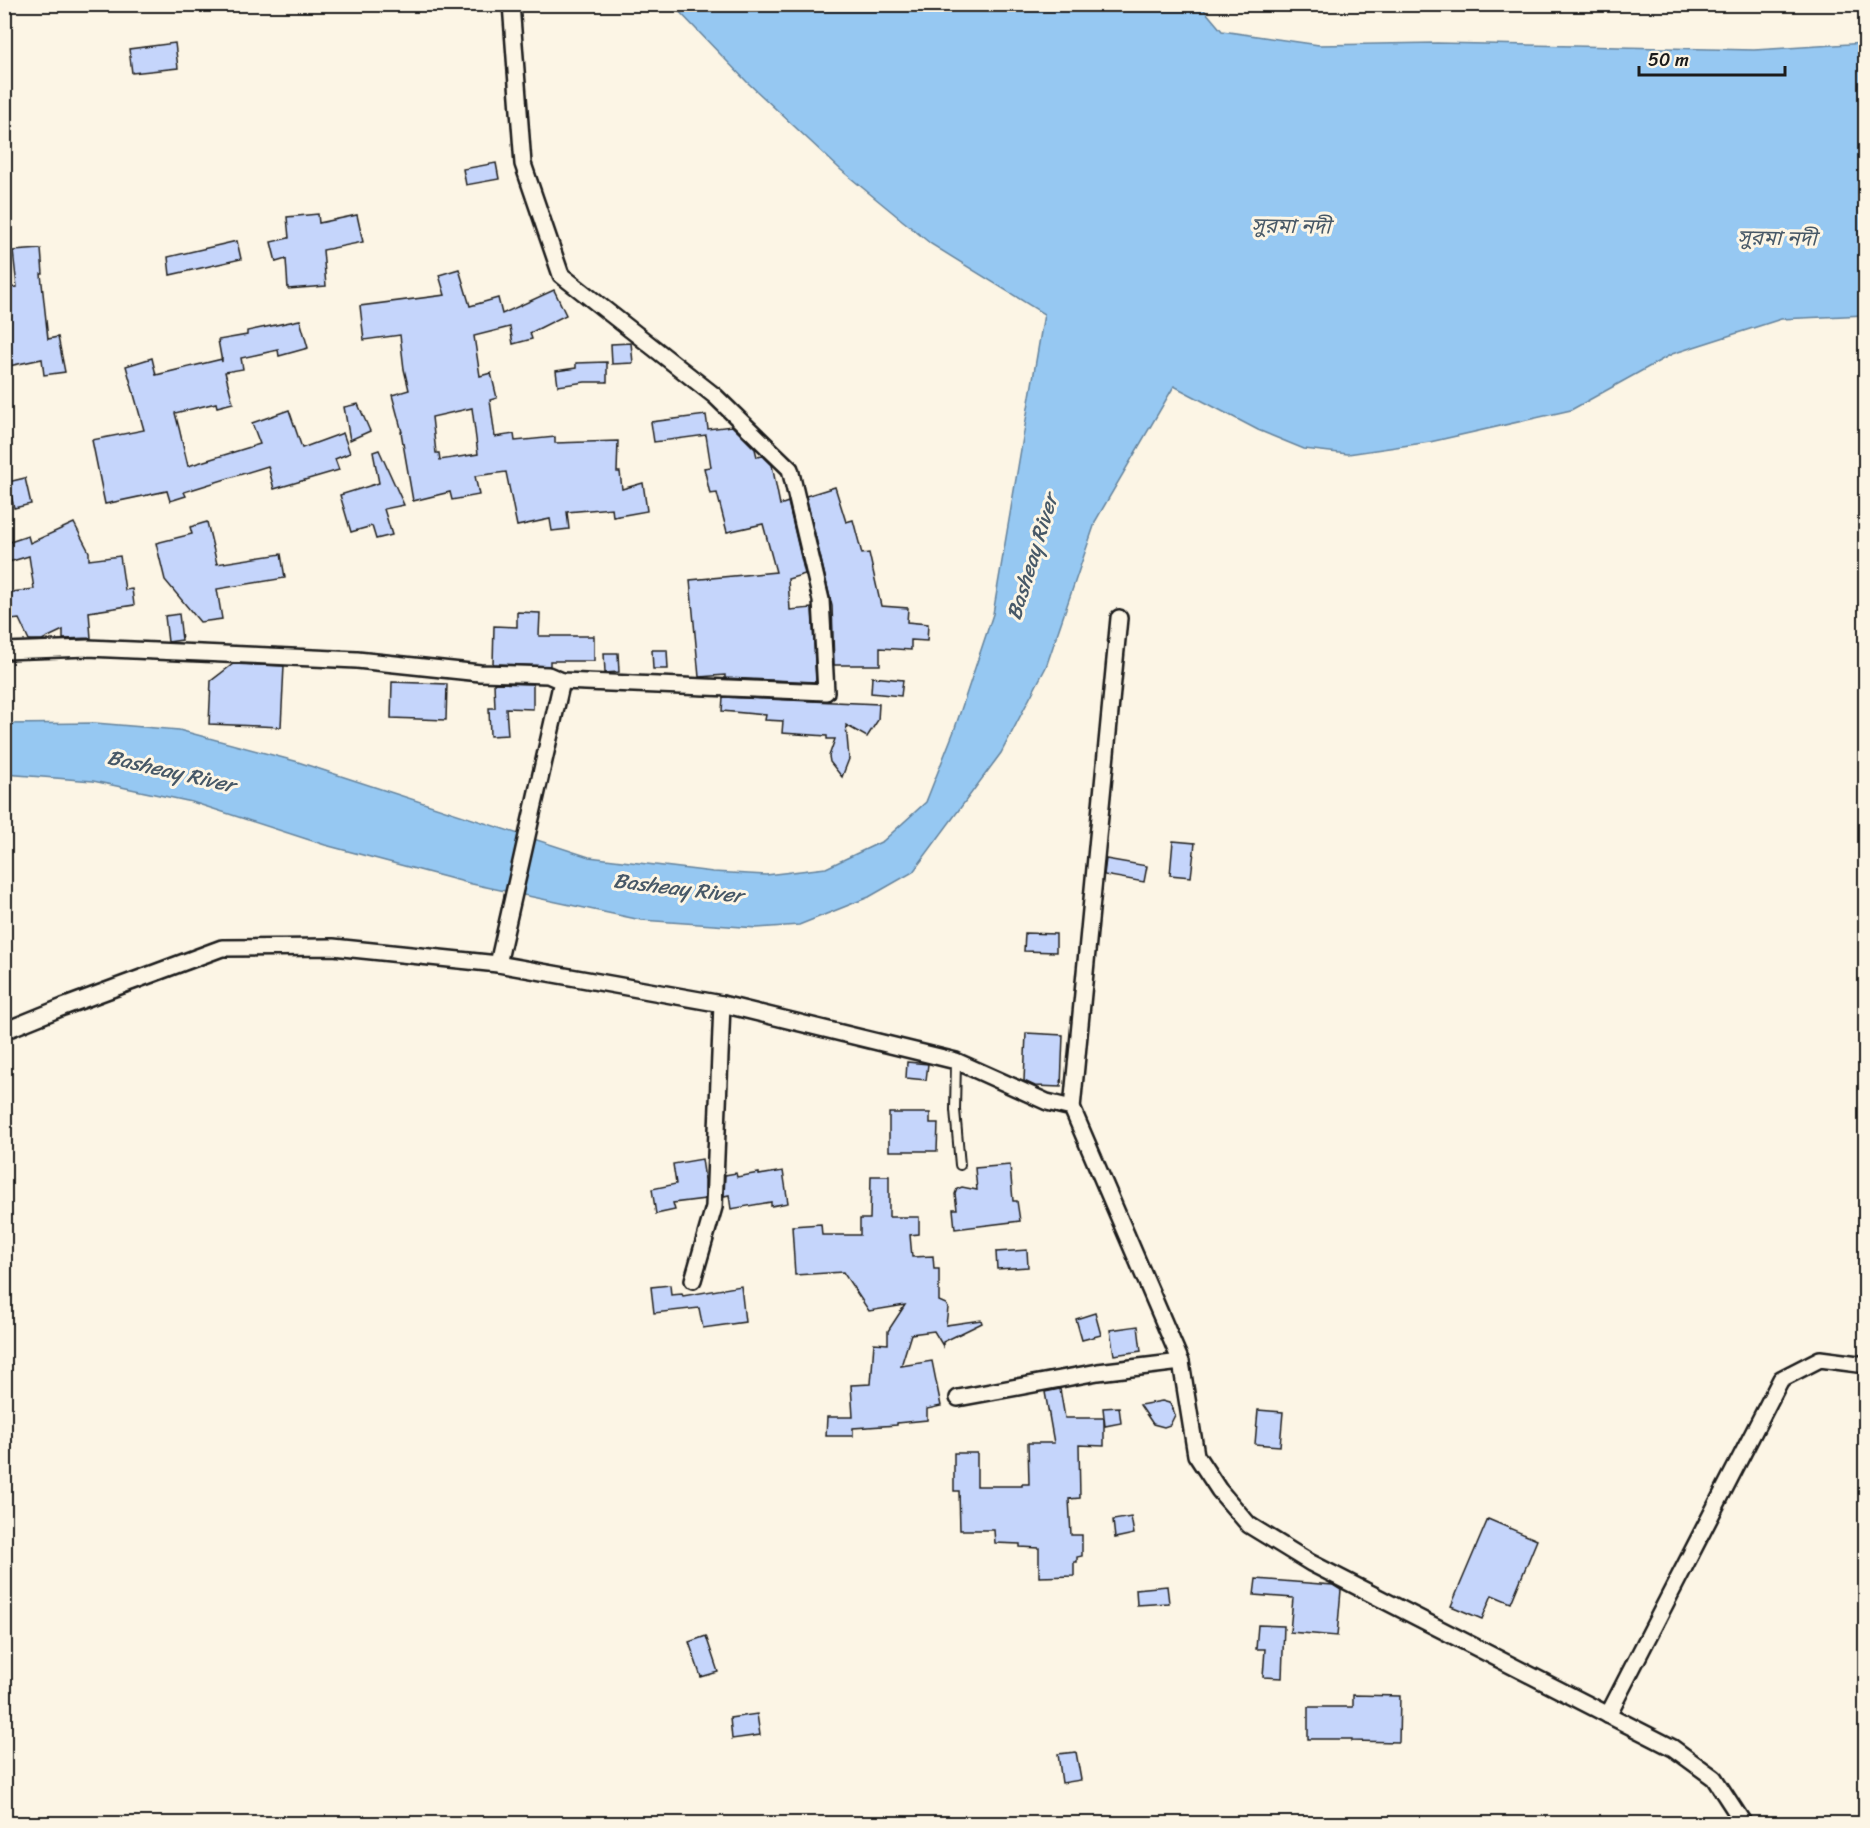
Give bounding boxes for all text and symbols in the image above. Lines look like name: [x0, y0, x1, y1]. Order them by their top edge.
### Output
scale bar: [1639, 39, 1784, 77]
text: 50 m: [1648, 44, 1689, 76]
water label: সুরমা নদী: [1251, 206, 1335, 246]
water label: সুরমা নদী: [1737, 218, 1821, 258]
water label: Basheay River: [995, 485, 1070, 625]
water label: Basheay River: [104, 738, 243, 805]
water label: Basheay River: [611, 861, 749, 915]

